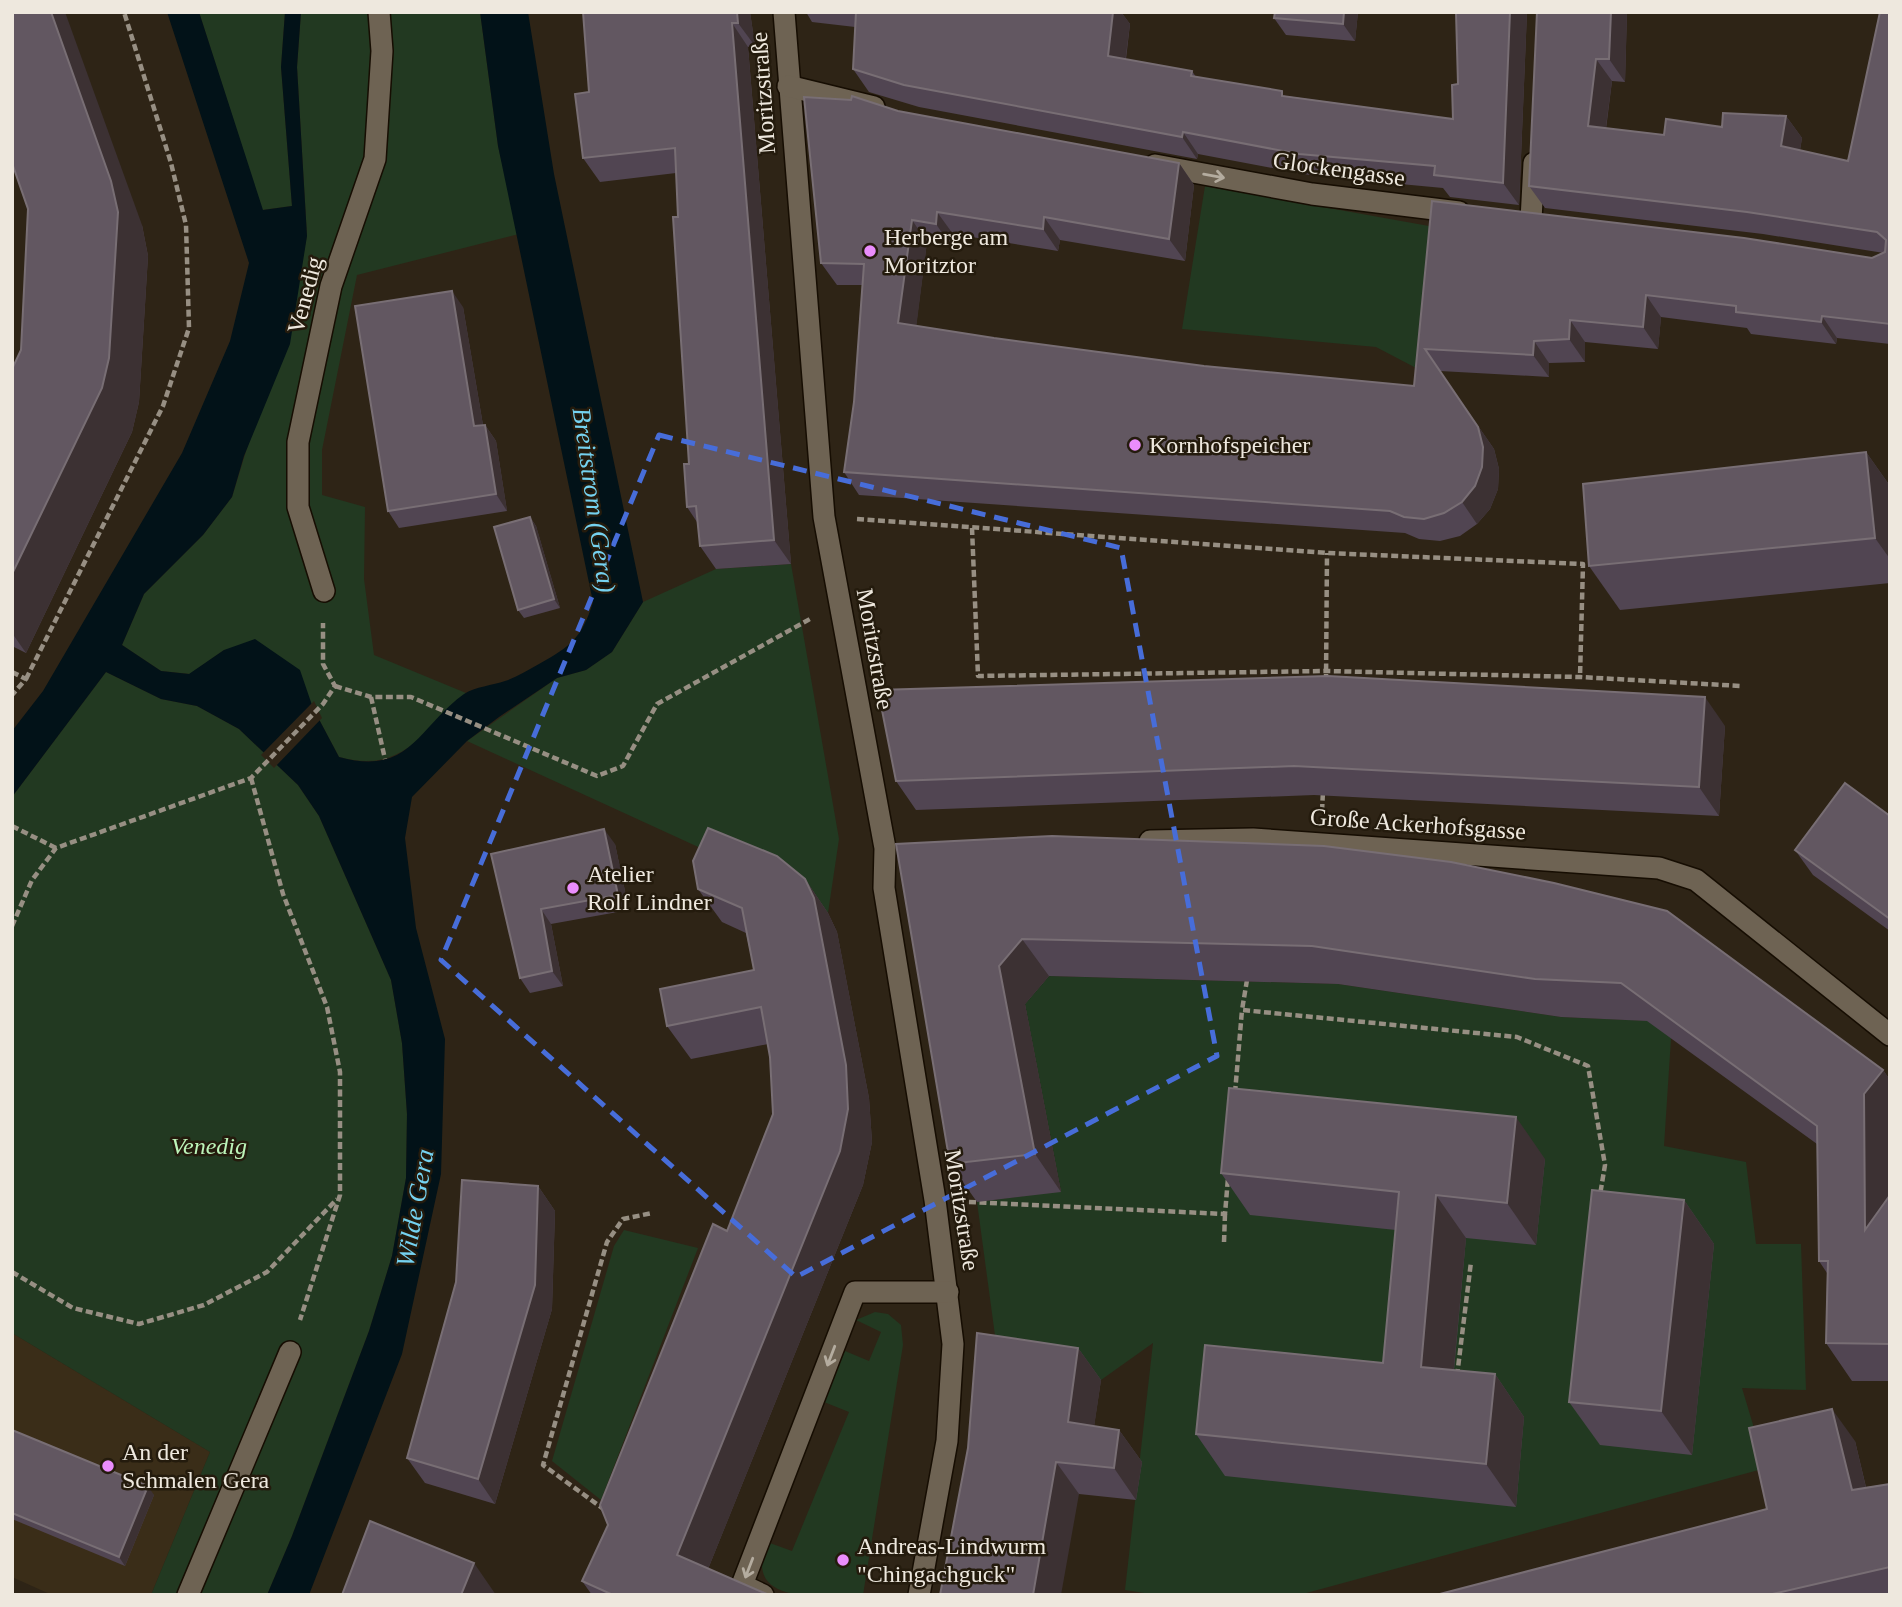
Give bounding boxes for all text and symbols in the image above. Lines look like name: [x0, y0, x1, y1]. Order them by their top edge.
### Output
street label: Moritzstraße: [746, 31, 780, 155]
street label: Glockengasse: [1271, 147, 1407, 191]
one-way arrow: [1202, 170, 1225, 183]
place label: Herberge am Moritztor: [884, 224, 1008, 278]
marker: Herberge am Moritztor: [862, 243, 878, 259]
street label: Venedig: [282, 254, 328, 336]
water label: Breitstrom (Gera): [567, 406, 621, 594]
place label: Kornhofspeicher: [1149, 432, 1310, 458]
marker: Kornhofspeicher: [1127, 437, 1143, 453]
street label: Moritzstraße: [852, 586, 898, 712]
street label: Große Ackerhofsgasse: [1309, 803, 1527, 845]
place label: Atelier Rolf Lindner: [587, 861, 712, 915]
marker: Atelier Rolf Lindner: [565, 880, 581, 896]
park label: Venedig: [171, 1133, 247, 1159]
water label: Wilde Gera: [390, 1147, 440, 1269]
street label: Moritzstraße: [940, 1147, 984, 1273]
one-way arrow: [823, 1344, 836, 1366]
place label: An der Schmalen Gera: [122, 1439, 270, 1493]
marker: An der Schmalen Gera: [100, 1458, 116, 1474]
place label: Andreas-Lindwurm "Chingachguck": [857, 1533, 1047, 1587]
marker: Andreas-Lindwurm "Chingachguck": [835, 1552, 851, 1568]
one-way arrow: [741, 1556, 754, 1578]

